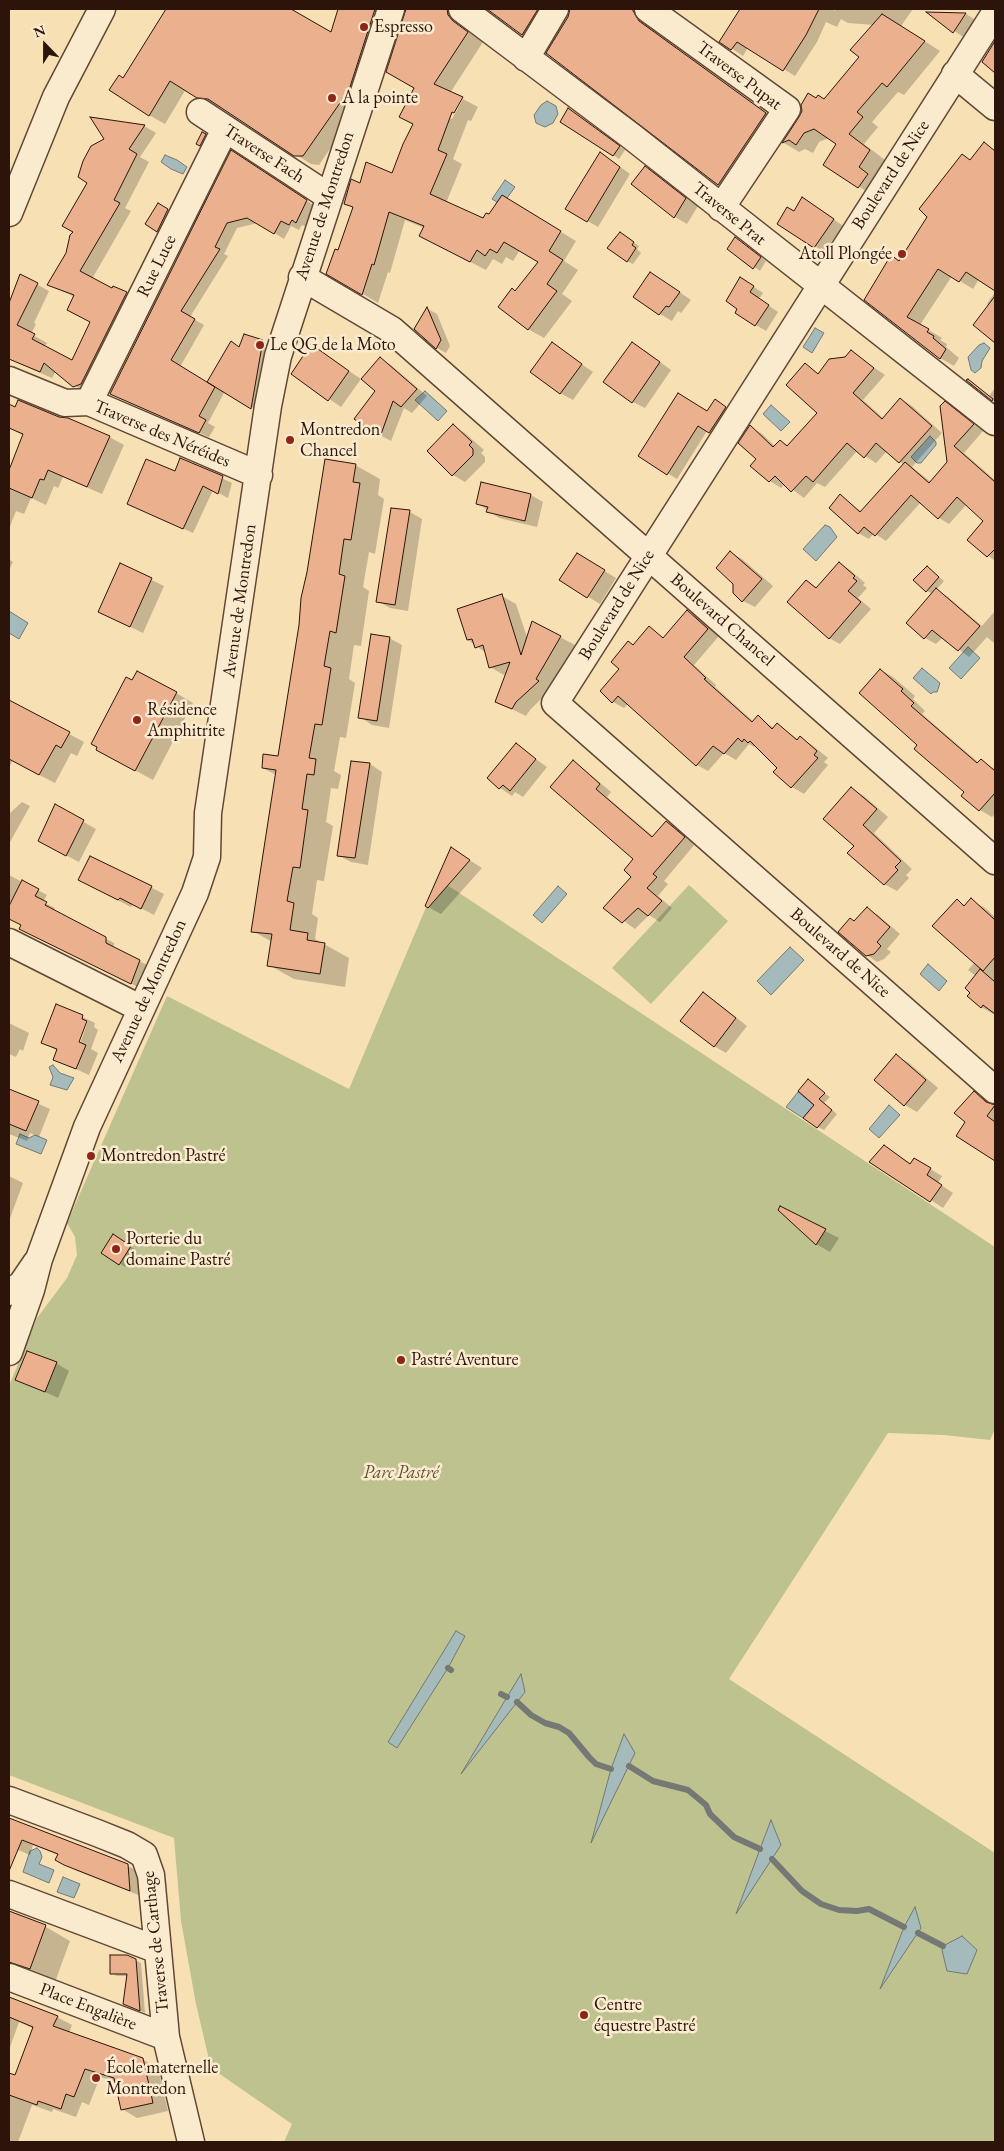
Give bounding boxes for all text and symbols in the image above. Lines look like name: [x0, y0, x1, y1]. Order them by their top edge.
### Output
place label: Espresso: [374, 16, 433, 38]
north arrow: [20, 20, 70, 70]
text: N: [31, 21, 48, 42]
marker: Espresso: [358, 21, 370, 33]
street label: Traverse Pupat: [692, 37, 786, 115]
place label: A la pointe: [342, 87, 418, 109]
marker: A la pointe: [326, 92, 338, 104]
street label: Boulevard de Nice: [848, 116, 934, 234]
street label: Traverse Fach: [219, 120, 309, 188]
street label: Avenue de Montredon: [291, 129, 359, 283]
street label: Traverse Prat: [688, 178, 770, 250]
street label: Rue Luce: [133, 231, 181, 301]
place label: Atoll Plongée: [799, 243, 892, 265]
marker: Atoll Plongée: [896, 248, 908, 260]
place label: Le QG de la Moto: [270, 334, 396, 356]
marker: Le QG de la Moto: [254, 339, 266, 351]
street label: Traverse des Néréides: [90, 395, 234, 473]
place label: Montredon Chancel: [300, 419, 380, 462]
marker: Montredon Chancel: [284, 434, 296, 446]
street label: Avenue de Montredon: [218, 523, 262, 679]
street label: Boulevard de Nice: [574, 546, 660, 664]
street label: Boulevard Chancel: [666, 569, 778, 671]
place label: Résidence Amphitrite: [147, 699, 225, 742]
marker: Résidence Amphitrite: [131, 714, 143, 726]
street label: Boulevard de Nice: [785, 903, 895, 1003]
street label: Avenue de Montredon: [106, 916, 192, 1066]
place label: Montredon Pastré: [101, 1145, 226, 1167]
marker: Montredon Pastré: [85, 1150, 97, 1162]
place label: Porterie du domaine Pastré: [126, 1228, 230, 1270]
marker: Porterie du domaine Pastré: [110, 1243, 122, 1255]
place label: Pastré Aventure: [411, 1349, 519, 1371]
marker: Pastré Aventure: [395, 1354, 407, 1366]
park label: Parc Pastré: [363, 1462, 439, 1484]
street label: Traverse de Carthage: [138, 1870, 174, 2014]
street label: Place Engalière: [36, 1979, 140, 2035]
place label: Centre équestre Pastré: [594, 1994, 696, 2036]
marker: Centre équestre Pastré: [578, 2009, 590, 2021]
place label: École maternelle Montredon: [106, 2057, 218, 2100]
marker: École maternelle Montredon: [90, 2072, 102, 2084]

